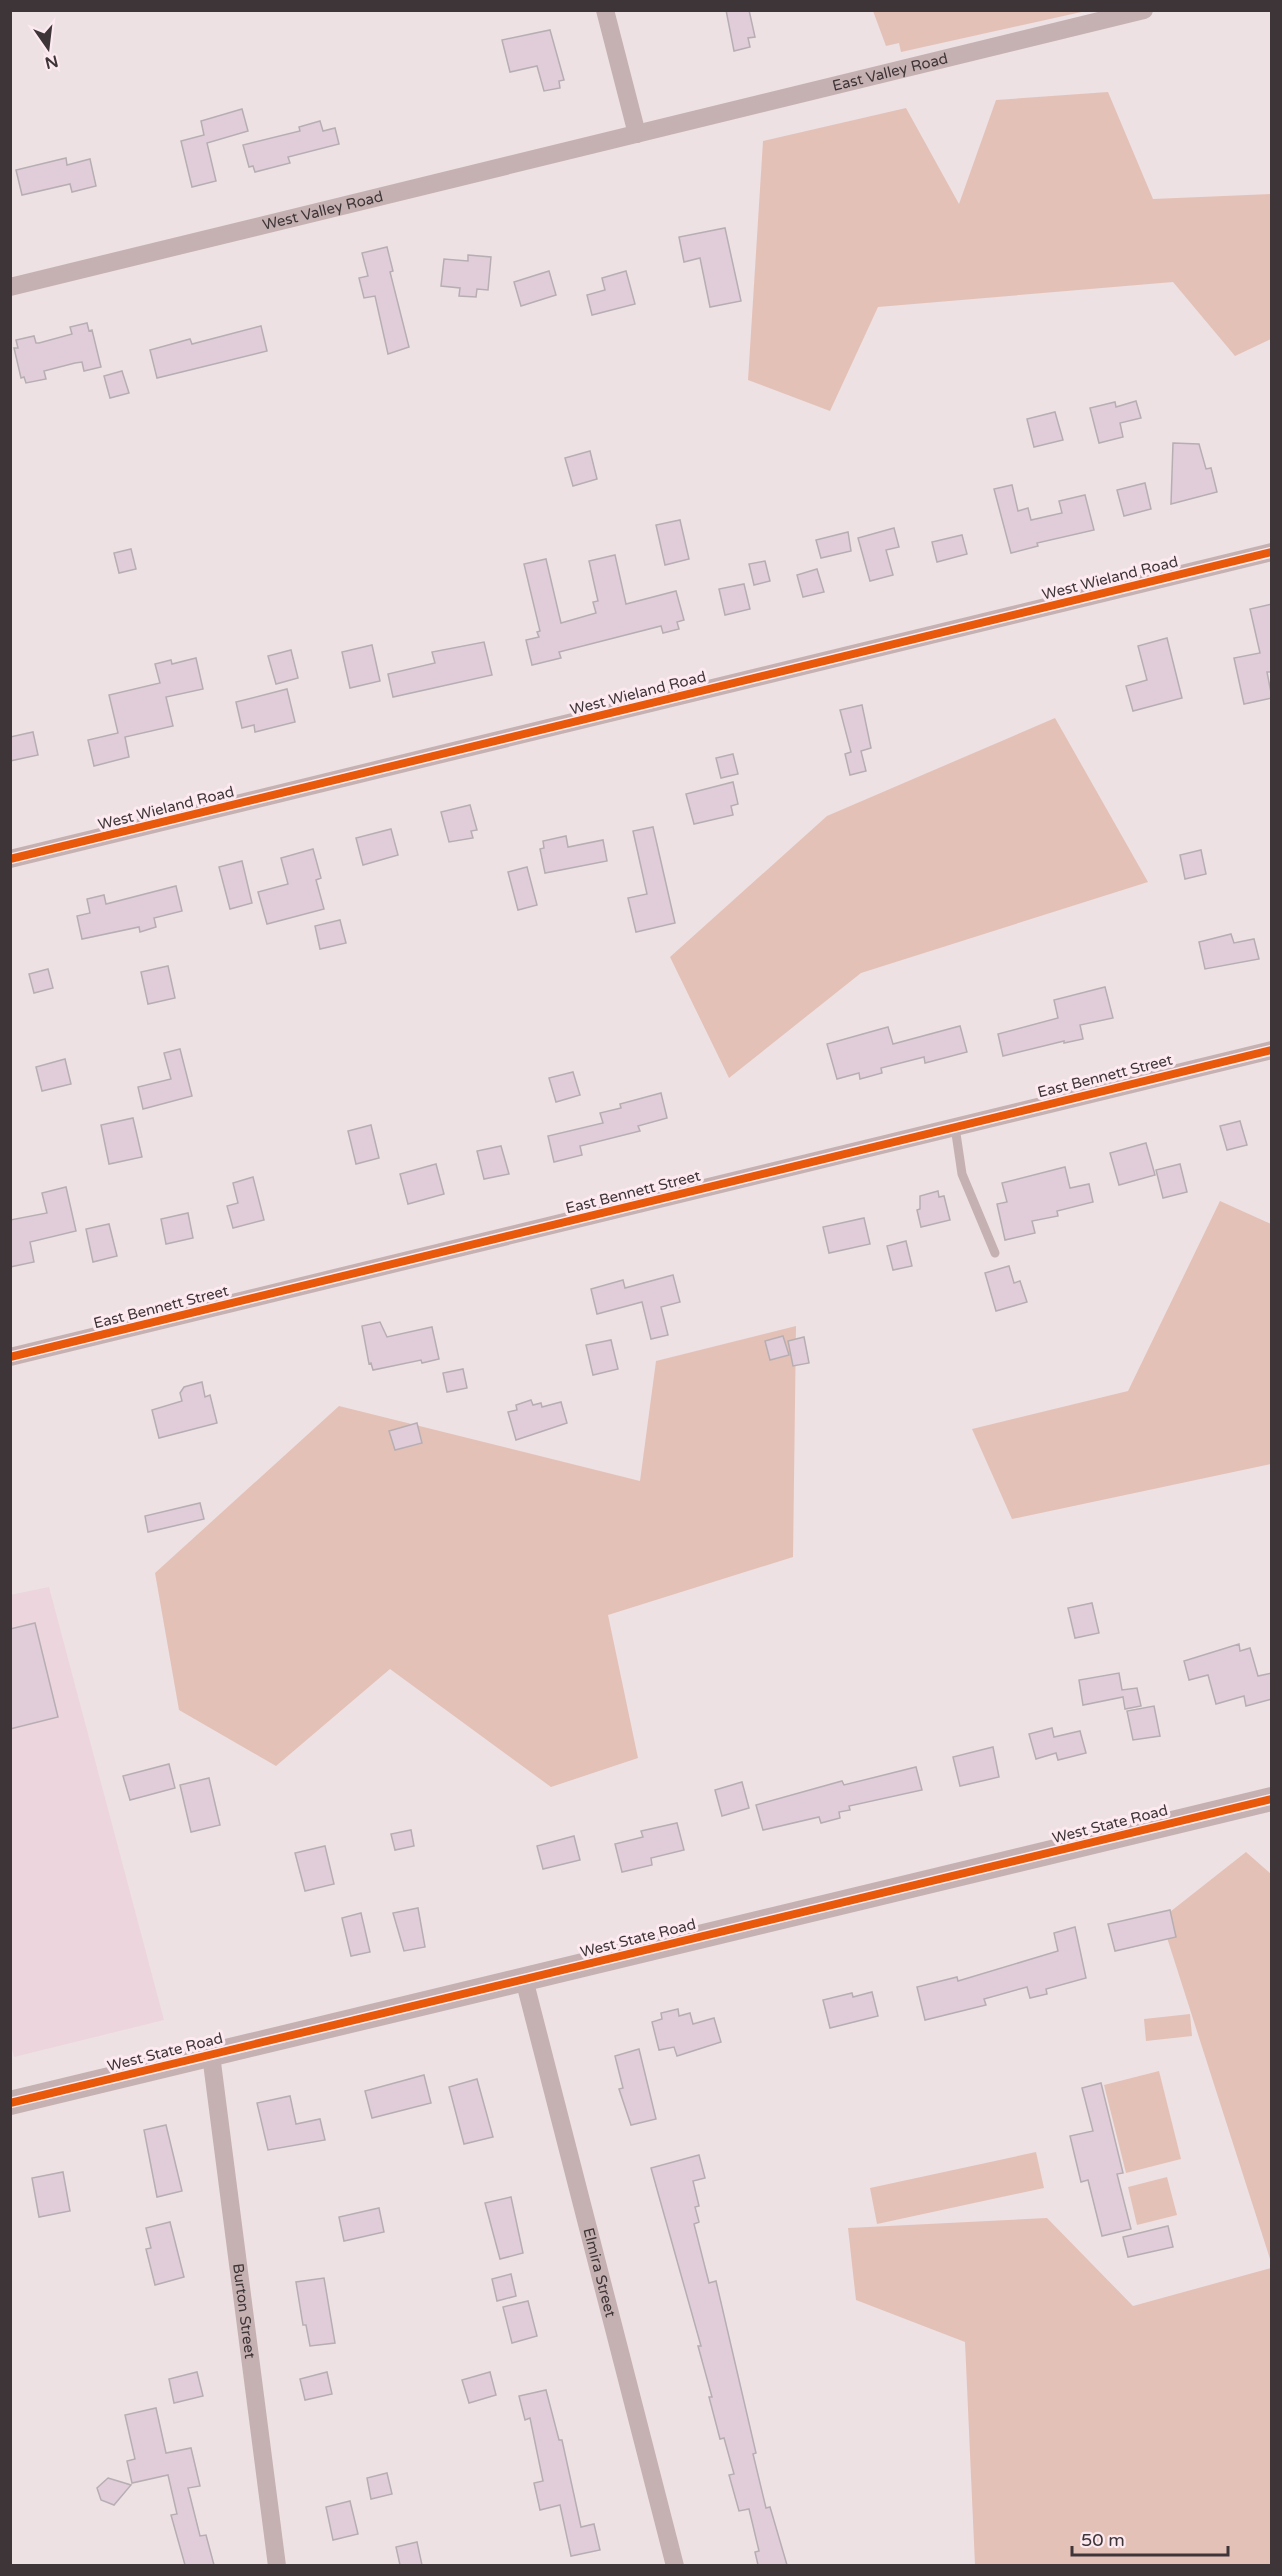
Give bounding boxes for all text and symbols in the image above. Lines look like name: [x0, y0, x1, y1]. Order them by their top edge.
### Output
north arrow: [18, 18, 78, 78]
street label: East Valley Road: [831, 49, 950, 95]
text: N: [43, 50, 60, 73]
street label: West Valley Road: [261, 187, 385, 234]
street label: West Wieland Road: [1040, 552, 1180, 604]
street label: West Wieland Road: [568, 667, 708, 719]
street label: West Wieland Road: [96, 782, 236, 834]
street label: East Bennett Street: [1036, 1050, 1175, 1101]
street label: East Bennett Street: [564, 1166, 703, 1217]
street label: East Bennett Street: [92, 1281, 231, 1332]
street label: West State Road: [1050, 1801, 1170, 1847]
street label: West State Road: [578, 1915, 698, 1961]
street label: West State Road: [105, 2029, 225, 2075]
street label: Elmira Street: [579, 2226, 620, 2319]
street label: Burton Street: [229, 2262, 259, 2360]
scale bar: [1072, 2519, 1228, 2557]
text: 50 m: [1081, 2529, 1125, 2551]

